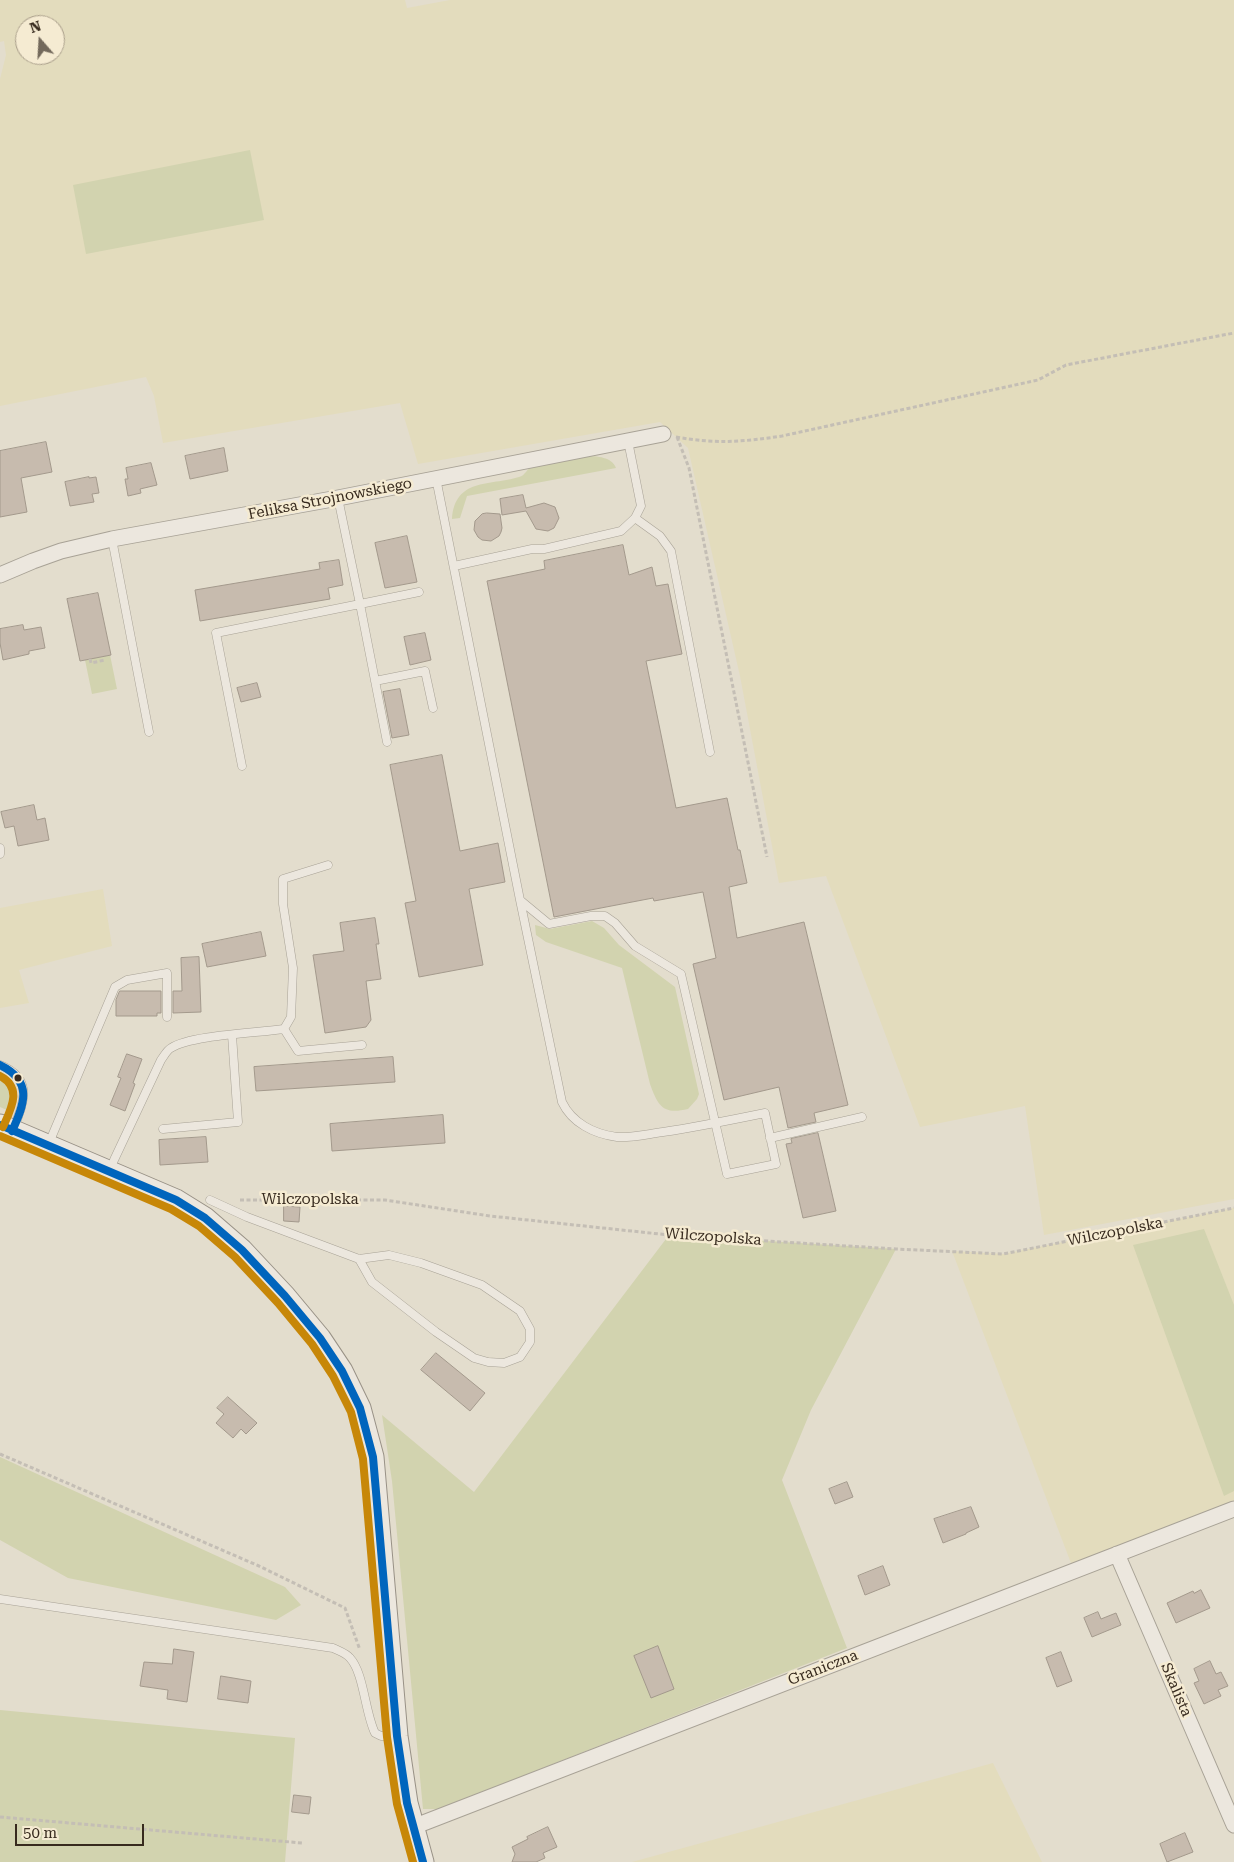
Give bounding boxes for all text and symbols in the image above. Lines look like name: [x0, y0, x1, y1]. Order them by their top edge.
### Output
north arrow: [15, 15, 65, 65]
text: N: [28, 17, 43, 36]
street label: Feliksa Strojnowskiego: [247, 474, 413, 524]
unlabelled marker: [13, 1073, 23, 1083]
street label: Wilczopolska: [261, 1191, 359, 1209]
street label: Wilczopolska: [1066, 1214, 1164, 1250]
street label: Wilczopolska: [664, 1225, 762, 1249]
street label: Graniczna: [785, 1646, 861, 1690]
street label: Skalista: [1157, 1660, 1195, 1720]
scale bar: [18, 1814, 146, 1846]
text: 50 m: [23, 1824, 57, 1842]

